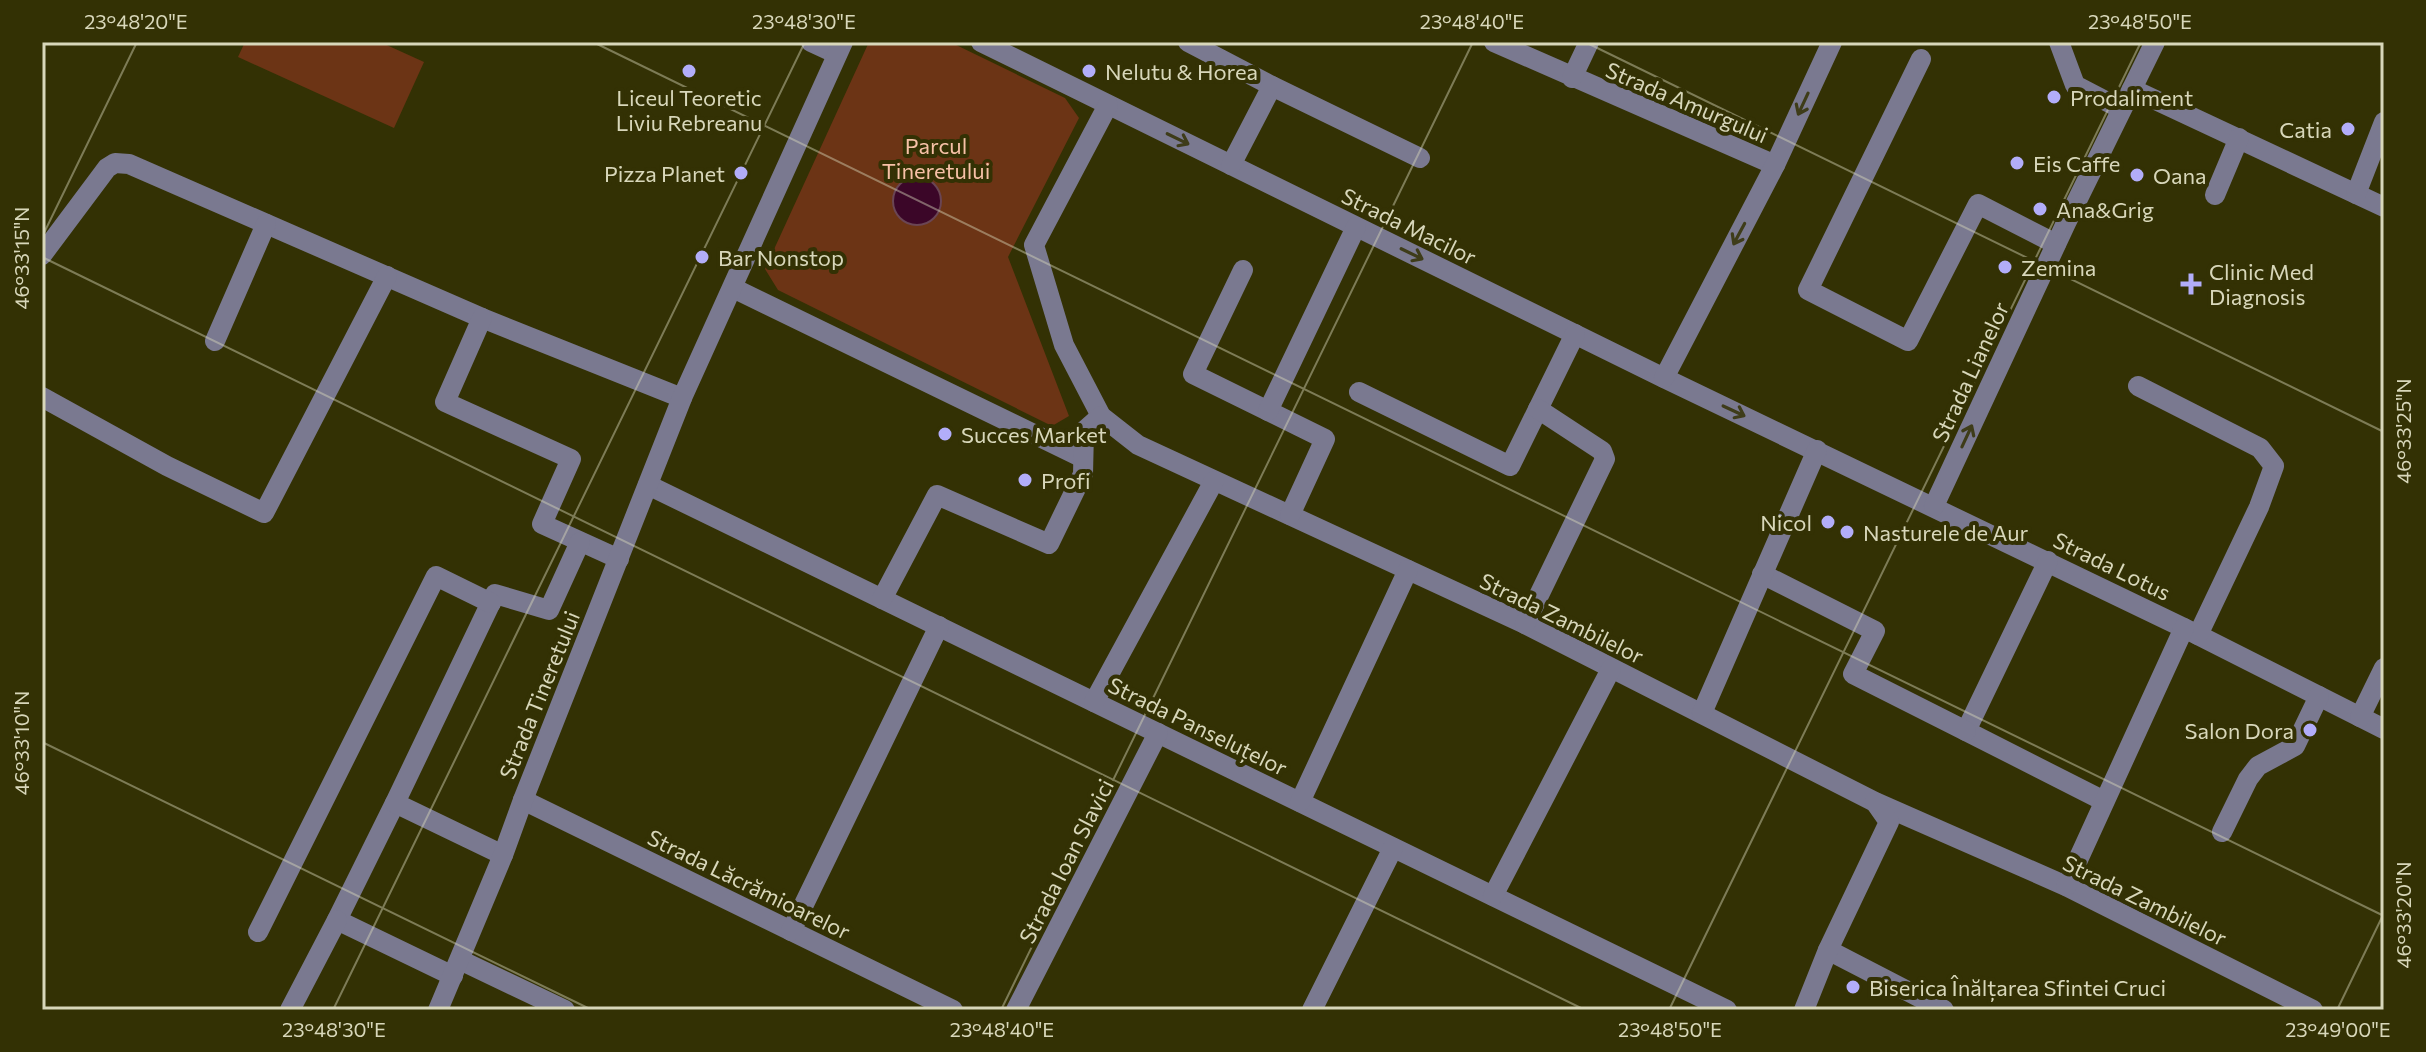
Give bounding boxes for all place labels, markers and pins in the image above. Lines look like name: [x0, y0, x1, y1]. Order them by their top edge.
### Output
place label: Nelutu & Horea: [1105, 58, 1258, 85]
marker: Liceul Teoretic Liviu Rebreanu: [680, 62, 698, 80]
marker: Nelutu & Horea: [1080, 62, 1098, 80]
place label: Liceul Teoretic Liviu Rebreanu: [616, 84, 762, 136]
place label: Prodaliment: [2070, 84, 2193, 111]
marker: Prodaliment: [2045, 88, 2063, 106]
place label: Catia: [2279, 116, 2332, 143]
marker: Catia: [2339, 120, 2357, 138]
place label: Eis Caffe: [2033, 150, 2120, 177]
marker: Eis Caffe: [2008, 154, 2026, 172]
place label: Pizza Planet: [604, 160, 725, 187]
place label: Oana: [2153, 162, 2207, 189]
marker: Pizza Planet: [732, 164, 750, 182]
marker: Oana: [2128, 166, 2146, 184]
place label: Ana&Grig: [2056, 196, 2154, 223]
marker: Ana&Grig: [2031, 200, 2049, 218]
place label: Bar Nonstop: [718, 244, 844, 271]
marker: Bar Nonstop: [693, 248, 711, 266]
place label: Zemina: [2021, 254, 2096, 281]
marker: Zemina: [1996, 258, 2014, 276]
place label: Clinic Med Diagnosis: [2209, 258, 2314, 310]
marker: Clinic Med Diagnosis: [2180, 273, 2202, 295]
place label: Succes Market: [961, 421, 1107, 448]
marker: Succes Market: [936, 425, 954, 443]
place label: Profi: [1041, 467, 1091, 494]
marker: Profi: [1016, 471, 1034, 489]
place label: Nicol: [1760, 509, 1812, 536]
marker: Nicol: [1819, 513, 1837, 531]
place label: Nasturele de Aur: [1863, 519, 2029, 546]
marker: Nasturele de Aur: [1838, 523, 1856, 541]
place label: Salon Dora: [2185, 717, 2294, 744]
marker: Salon Dora: [2301, 721, 2319, 739]
place label: Biserica Înălțarea Sfintei Cruci: [1869, 974, 2166, 1002]
marker: Biserica Înălțarea Sfintei Cruci: [1844, 978, 1862, 996]

